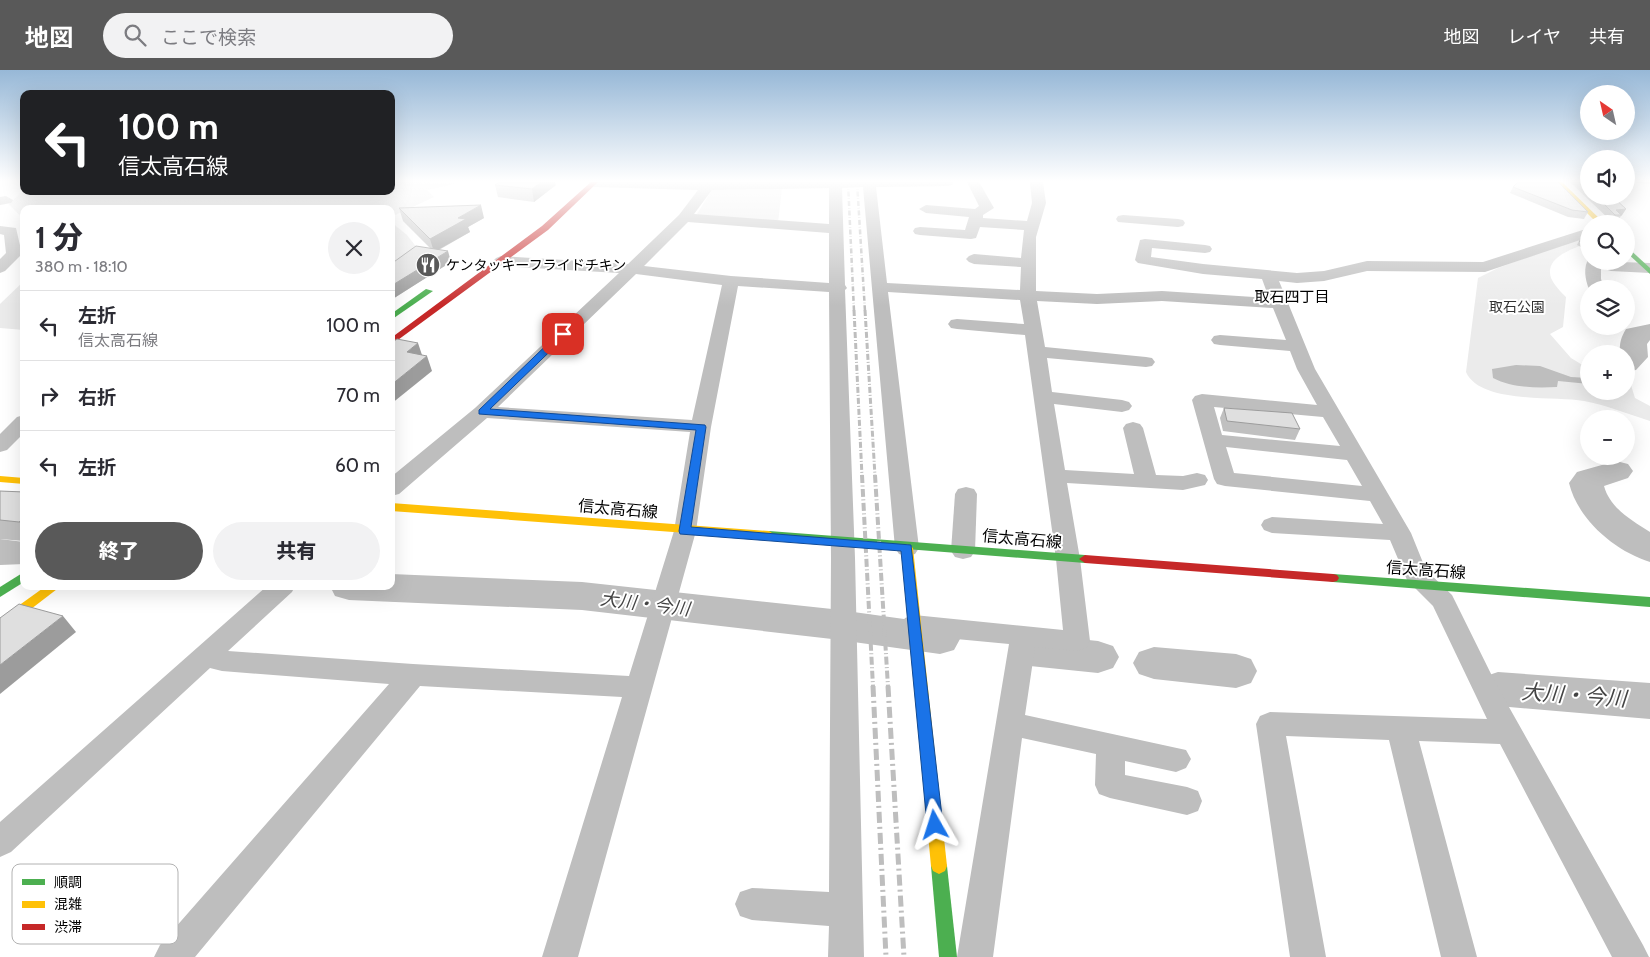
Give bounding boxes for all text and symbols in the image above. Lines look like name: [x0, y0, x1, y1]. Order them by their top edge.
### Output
search box: [103, 13, 453, 58]
icon: search: [121, 21, 149, 49]
text: 地図: [25, 23, 73, 52]
text: ここで検索: [161, 26, 256, 49]
text: 地図: [1444, 26, 1480, 48]
text: レイヤ: [1508, 26, 1561, 48]
text: 共有: [1589, 26, 1625, 48]
north arrow: [1580, 85, 1635, 140]
map controls: [1580, 85, 1635, 465]
text: 100 m: [118, 105, 219, 148]
icon: left: [35, 110, 100, 175]
button: sound: [1580, 150, 1635, 205]
text: 信太高石線: [118, 153, 228, 180]
button: search: [1580, 215, 1635, 270]
text: 1 分: [35, 219, 83, 256]
button: close: [328, 222, 380, 274]
restaurant icon: ケンタッキーフライドチキン: [415, 252, 441, 278]
place label: ケンタッキーフライドチキン: [446, 256, 626, 274]
text: 380 m · 18:10: [35, 257, 128, 276]
button: layers: [1580, 280, 1635, 335]
district label: 取石四丁目: [1254, 288, 1330, 306]
park label: 取石公園: [1489, 298, 1545, 316]
text: 左折: [78, 304, 116, 327]
icon: left: [35, 312, 63, 340]
pin: [542, 313, 584, 355]
text: 100 m: [326, 314, 380, 337]
icon: arrive: [549, 320, 577, 348]
text: 信太高石線: [78, 331, 158, 350]
button: +: [1580, 345, 1635, 400]
icon: right: [35, 382, 63, 410]
text: 70 m: [336, 384, 380, 407]
text: 右折: [78, 386, 116, 409]
button: −: [1580, 410, 1635, 465]
icon: left: [35, 452, 63, 480]
text: 60 m: [335, 454, 380, 477]
text: 左折: [78, 456, 116, 479]
street label: 信太高石線: [577, 496, 659, 522]
button: 終了: [35, 522, 203, 580]
button: 共有: [213, 522, 380, 580]
street label: 信太高石線: [981, 526, 1063, 552]
street label: 信太高石線: [1385, 558, 1467, 582]
water label: 大川・今川: [599, 588, 693, 621]
water label: 大川・今川: [1521, 679, 1629, 711]
position arrow: [908, 798, 960, 850]
legend: [12, 864, 178, 944]
text: 順調: [54, 873, 82, 891]
text: 混雑: [54, 895, 82, 913]
text: 渋滞: [54, 918, 82, 936]

